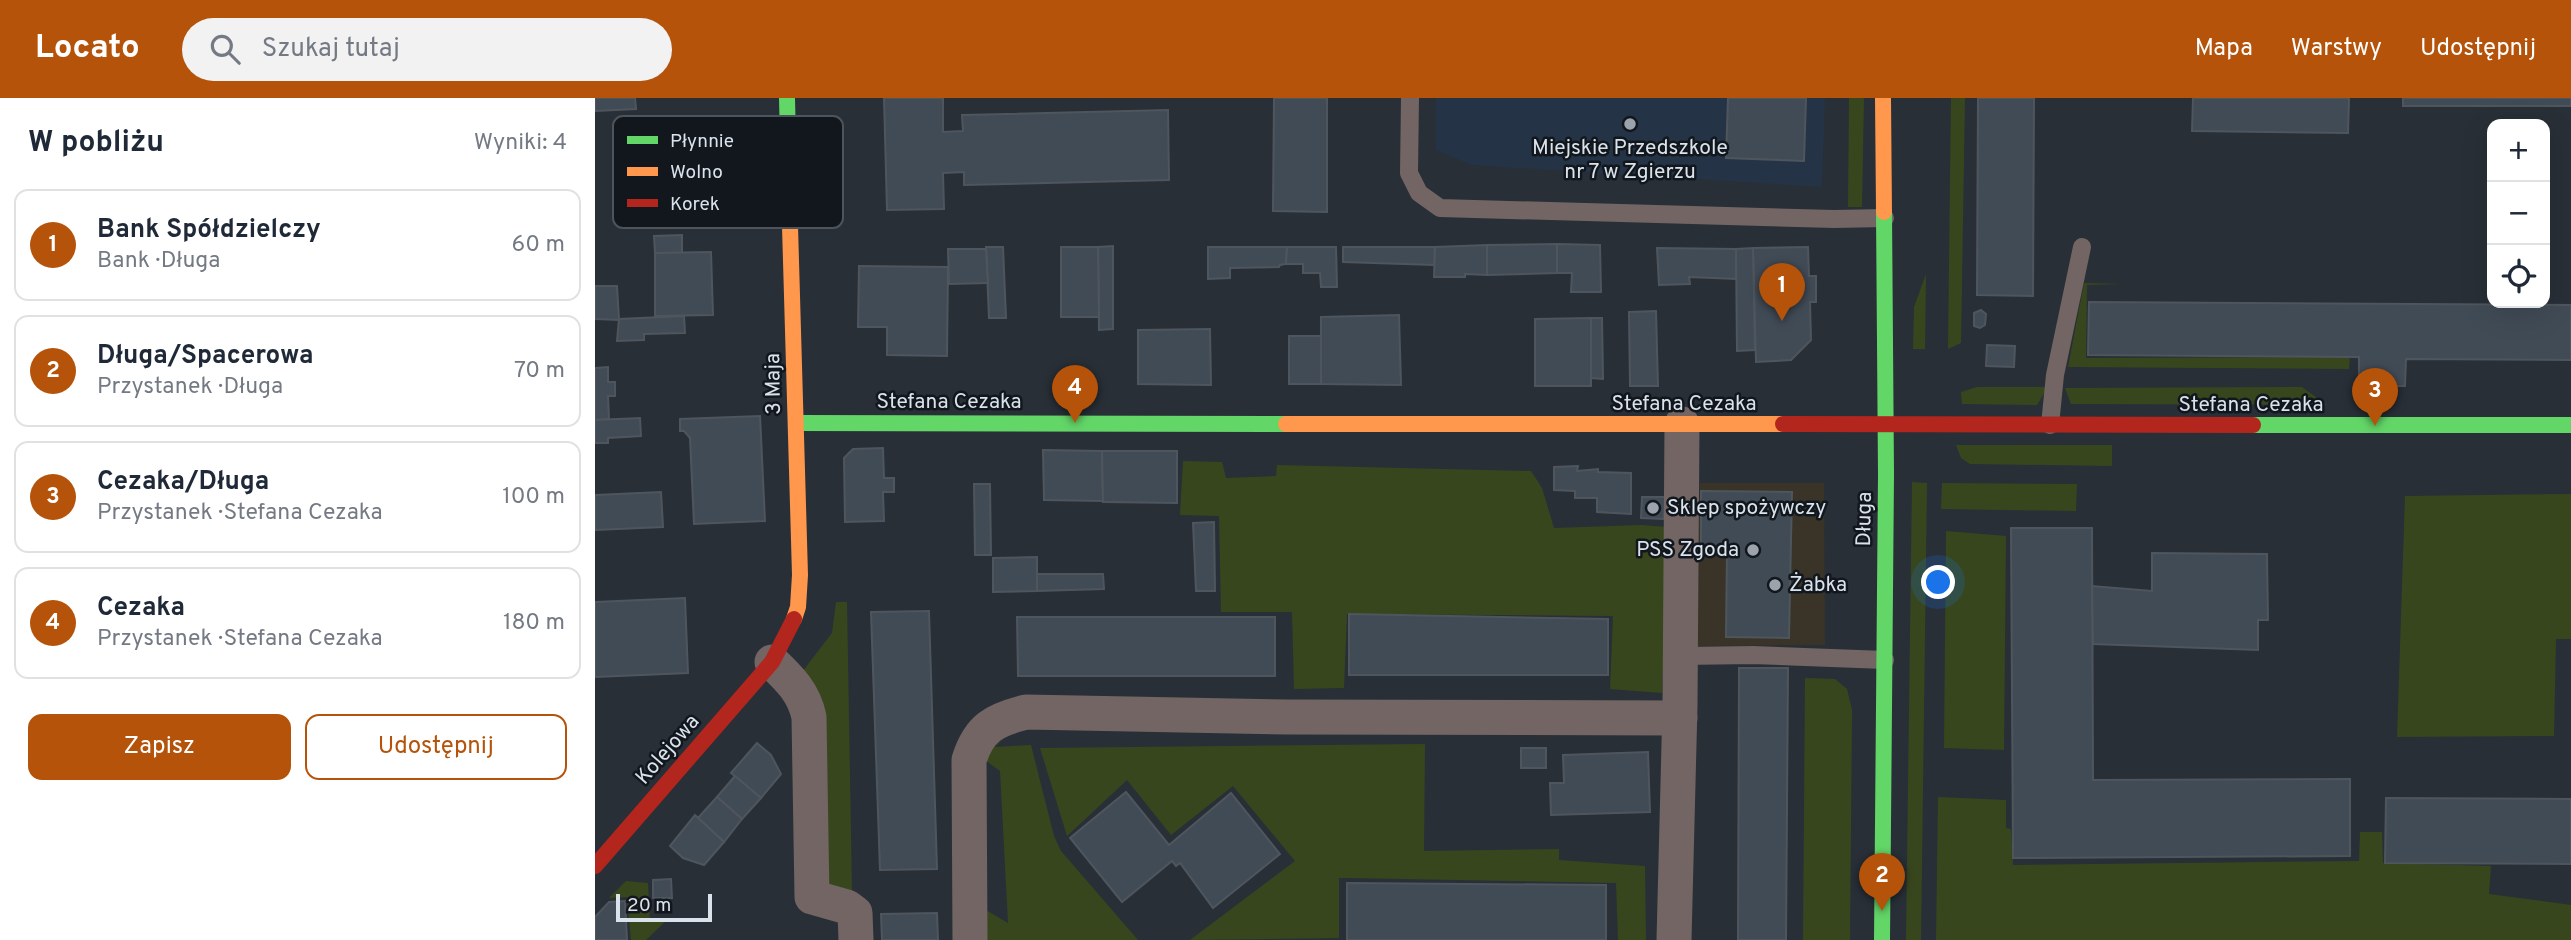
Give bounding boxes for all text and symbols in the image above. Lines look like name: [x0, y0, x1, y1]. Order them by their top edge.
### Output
search box: [182, 18, 672, 81]
text: Locato: [35, 28, 140, 70]
icon: search: [206, 30, 244, 68]
text: Szukaj tutaj: [262, 33, 400, 66]
text: Mapa: [2195, 34, 2253, 64]
text: Warstwy: [2291, 34, 2382, 64]
text: Udostępnij: [2420, 34, 2536, 64]
legend: [613, 116, 843, 228]
marker: Miejskie Przedszkole nr 7 w Zgierzu: [1622, 116, 1638, 132]
map controls: [2487, 119, 2550, 308]
button: +: [2487, 119, 2550, 182]
text: W pobliżu: [28, 125, 164, 162]
text: Wyniki: 4: [474, 129, 567, 158]
text: Płynnie: [670, 130, 734, 154]
place label: Miejskie Przedszkole nr 7 w Zgierzu: [1532, 135, 1728, 186]
text: Wolno: [670, 161, 723, 185]
button: −: [2487, 182, 2550, 245]
text: Korek: [670, 193, 720, 217]
text: Bank Spółdzielczy: [97, 214, 321, 247]
text: 1: [48, 231, 58, 260]
text: 60 m: [512, 231, 565, 260]
button: locate: [2487, 245, 2550, 308]
text: Bank · Długa: [97, 247, 220, 276]
pin: 1: [1759, 263, 1805, 321]
text: Długa/Spacerowa: [97, 340, 314, 373]
street label: 3 Maja: [760, 353, 788, 415]
text: 2: [46, 357, 60, 386]
text: 70 m: [514, 357, 565, 386]
pin: 4: [1052, 365, 1098, 423]
pin: 3: [2352, 368, 2398, 426]
text: Przystanek · Długa: [97, 373, 283, 402]
street label: Stefana Cezaka: [876, 389, 1022, 416]
street label: Stefana Cezaka: [1611, 391, 1757, 418]
street label: Stefana Cezaka: [2178, 392, 2324, 419]
text: Cezaka/Długa: [97, 466, 269, 499]
text: 3: [46, 483, 60, 512]
text: 100 m: [502, 483, 565, 512]
street label: Długa: [1851, 491, 1879, 547]
place label: Sklep spożywczy: [1667, 495, 1826, 522]
text: Przystanek · Stefana Cezaka: [97, 499, 383, 528]
marker: Sklep spożywczy: [1645, 500, 1661, 516]
place label: PSS Zgoda: [1636, 537, 1739, 564]
marker: PSS Zgoda: [1745, 542, 1761, 558]
your location: [1921, 565, 1955, 599]
place label: Żabka: [1789, 572, 1847, 599]
marker: Żabka: [1767, 577, 1783, 593]
text: Cezaka: [97, 592, 185, 625]
text: 4: [46, 609, 60, 638]
text: 180 m: [503, 609, 565, 638]
text: Przystanek · Stefana Cezaka: [97, 625, 383, 654]
street label: Kolejowa: [630, 709, 706, 791]
button: Zapisz: [28, 714, 291, 780]
button: Udostępnij: [305, 714, 567, 780]
pin: 2: [1859, 853, 1905, 911]
scale bar: [616, 891, 712, 923]
text: 20 m: [627, 894, 671, 918]

